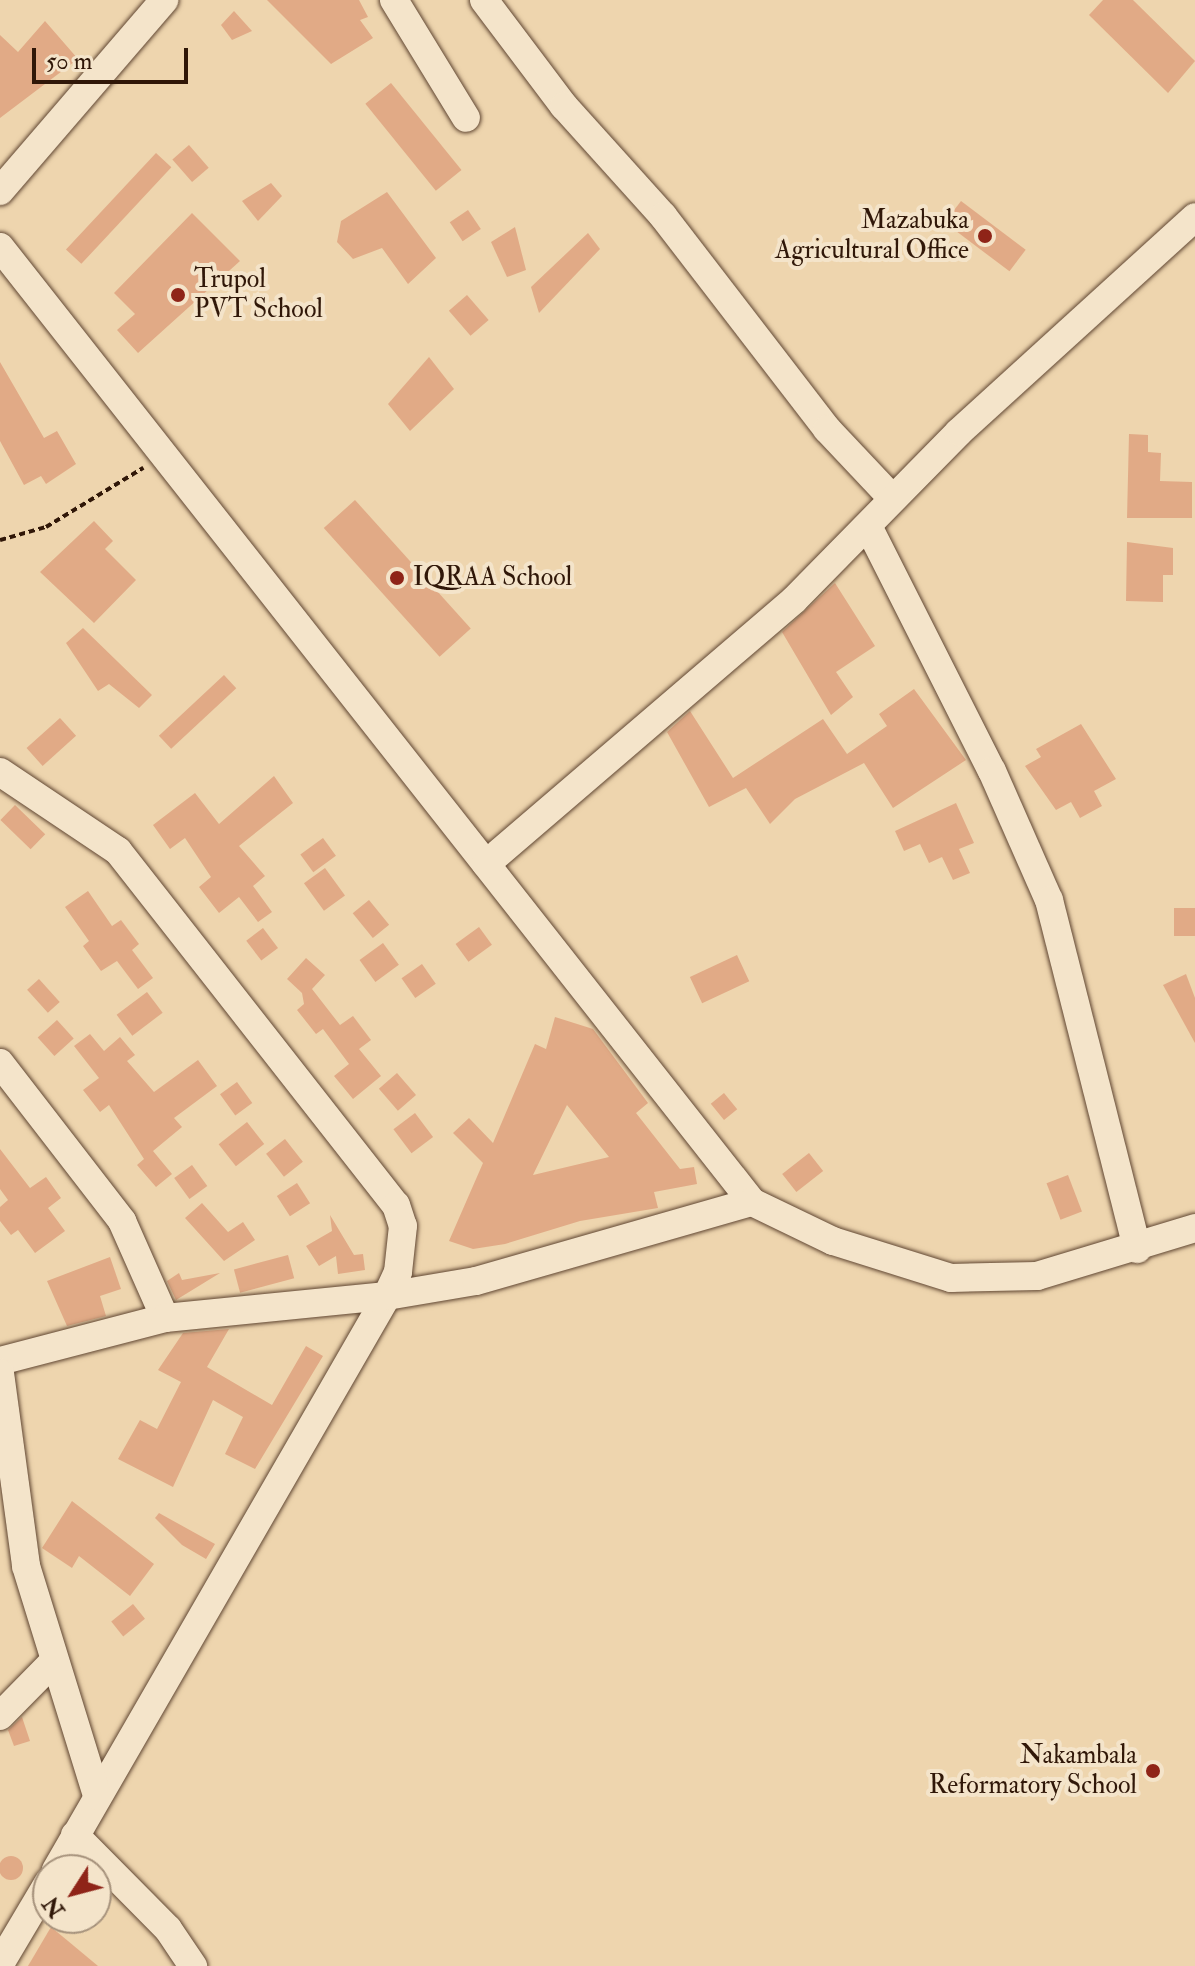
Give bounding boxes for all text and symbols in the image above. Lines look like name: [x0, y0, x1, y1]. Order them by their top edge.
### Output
scale bar: [36, 32, 192, 82]
text: 50 m: [46, 46, 92, 77]
place label: Mazabuka Agricultural Office: [775, 205, 969, 266]
marker: Mazabuka Agricultural Office: [976, 227, 994, 245]
place label: Trupol PVT School: [194, 264, 323, 326]
marker: Trupol PVT School: [169, 286, 187, 304]
place label: IQRAA School: [413, 562, 572, 594]
marker: IQRAA School: [388, 569, 406, 587]
place label: Nakambala Reformatory School: [929, 1740, 1137, 1802]
marker: Nakambala Reformatory School: [1144, 1762, 1162, 1780]
north arrow: [32, 1854, 112, 1934]
text: N: [37, 1891, 71, 1923]

